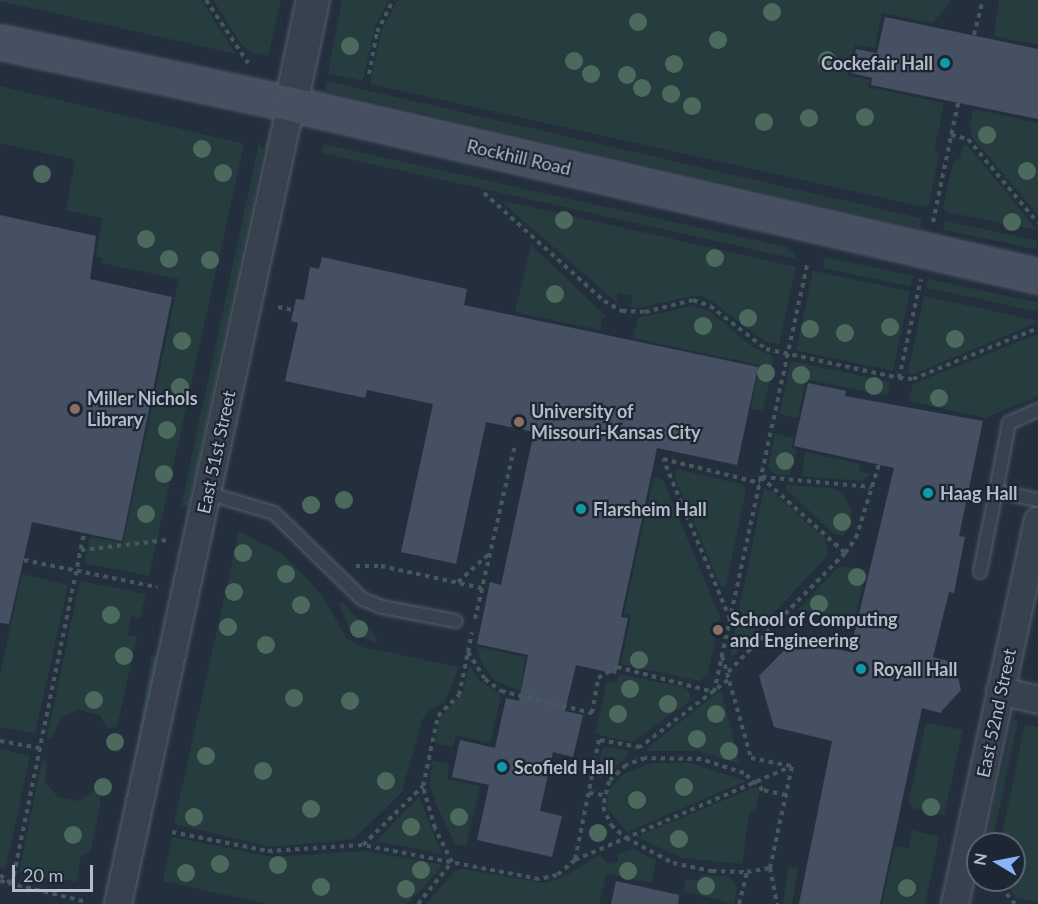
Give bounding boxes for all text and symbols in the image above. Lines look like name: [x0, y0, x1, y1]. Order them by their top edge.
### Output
place label: Cockefair Hall: [821, 52, 933, 74]
marker: Cockefair Hall: [938, 56, 952, 70]
street label: Rockhill Road: [465, 135, 573, 179]
place label: Miller Nichols Library: [87, 388, 198, 430]
street label: East 51st Street: [192, 389, 240, 515]
place label: University of Missouri-Kansas City: [531, 401, 700, 444]
marker: Miller Nichols Library: [68, 402, 82, 416]
marker: University of Missouri-Kansas City: [512, 415, 526, 429]
place label: Haag Hall: [940, 482, 1017, 504]
marker: Haag Hall: [921, 486, 935, 500]
place label: Flarsheim Hall: [593, 498, 707, 520]
marker: Flarsheim Hall: [574, 502, 588, 516]
place label: School of Computing and Engineering: [730, 609, 898, 652]
marker: School of Computing and Engineering: [711, 623, 725, 637]
street label: East 52nd Street: [972, 647, 1020, 779]
place label: Royall Hall: [873, 658, 957, 680]
marker: Royall Hall: [854, 662, 868, 676]
place label: Scofield Hall: [514, 756, 614, 778]
marker: Scofield Hall: [495, 760, 509, 774]
north arrow: [966, 832, 1026, 892]
text: N: [969, 851, 990, 867]
scale bar: [15, 853, 96, 891]
text: 20 m: [23, 864, 63, 886]

